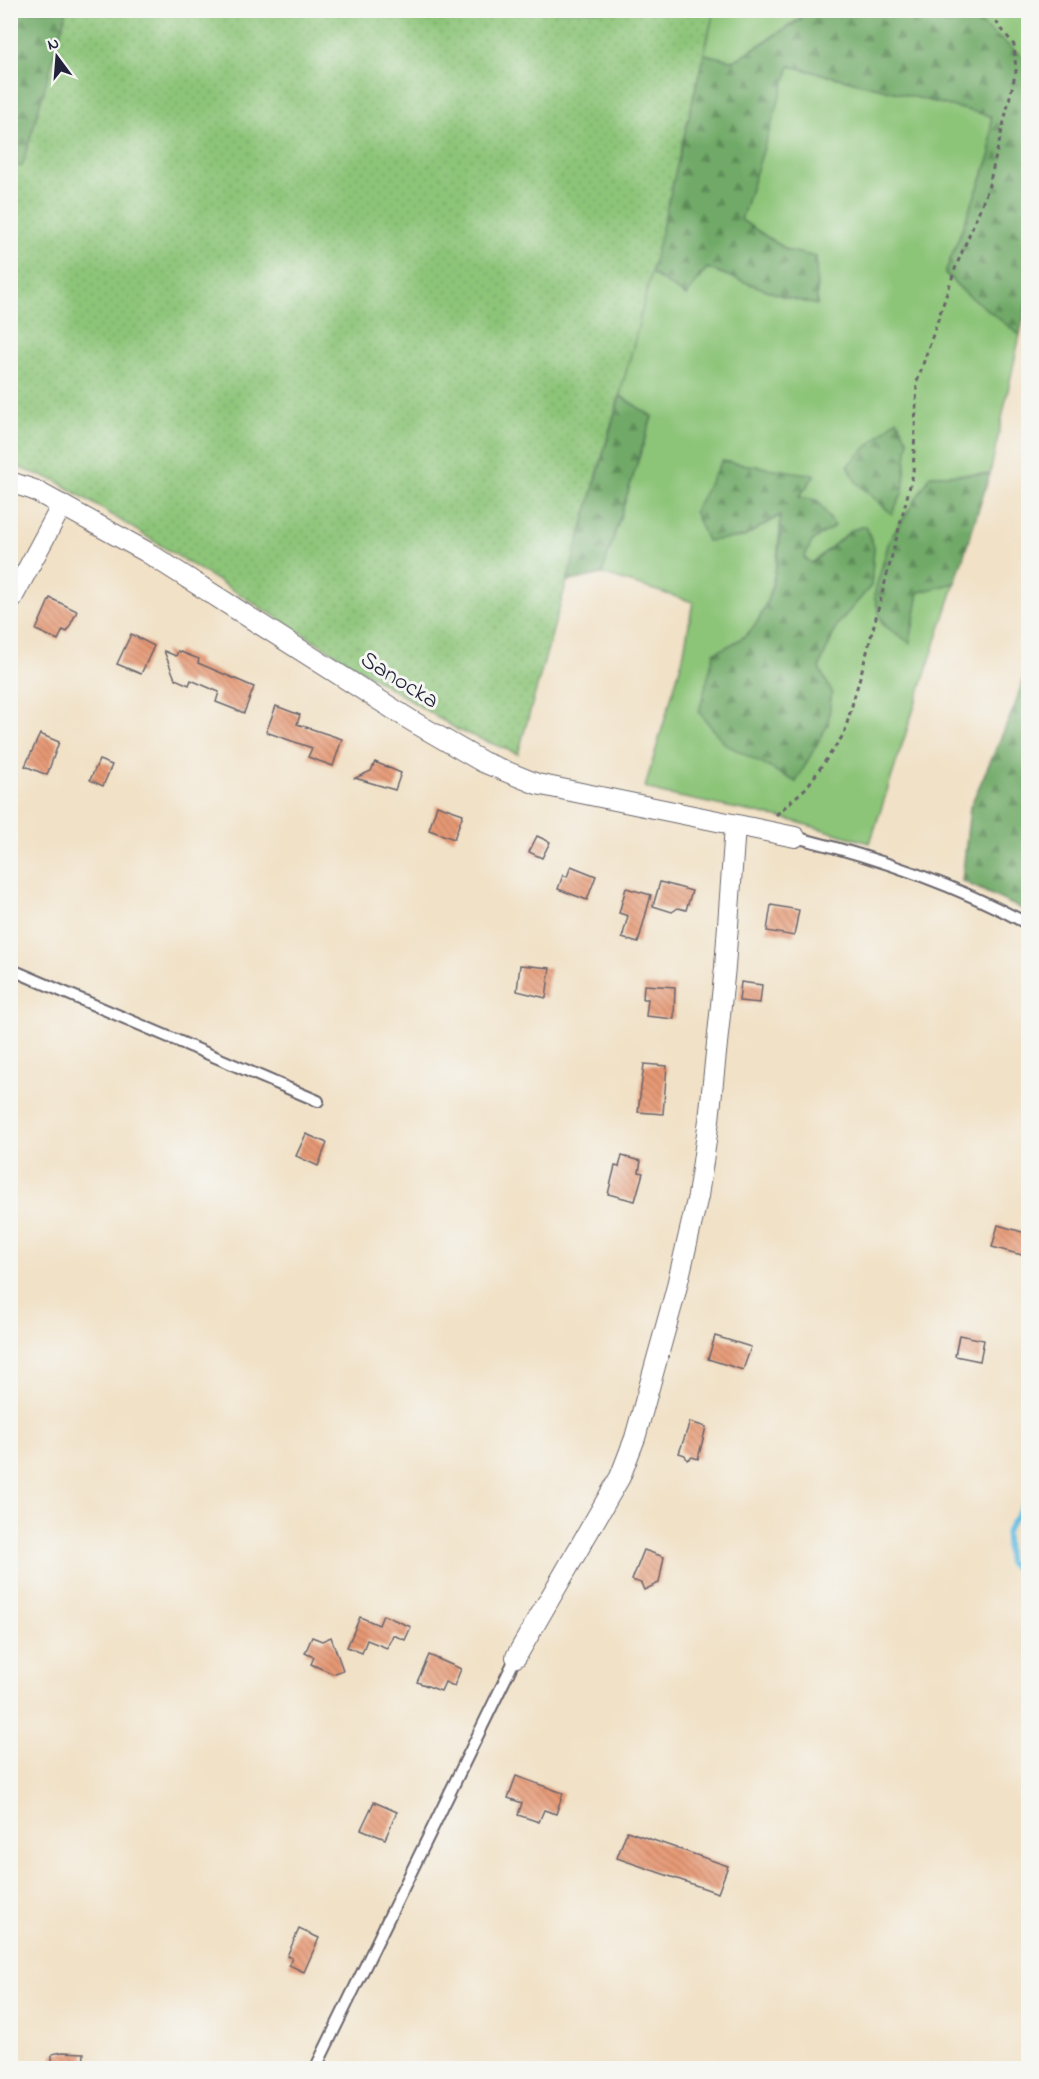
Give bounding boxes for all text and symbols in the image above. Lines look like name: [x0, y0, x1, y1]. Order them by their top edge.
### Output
north arrow: [27, 27, 87, 87]
text: N: [45, 31, 62, 58]
street label: Sanocka: [353, 643, 445, 719]

